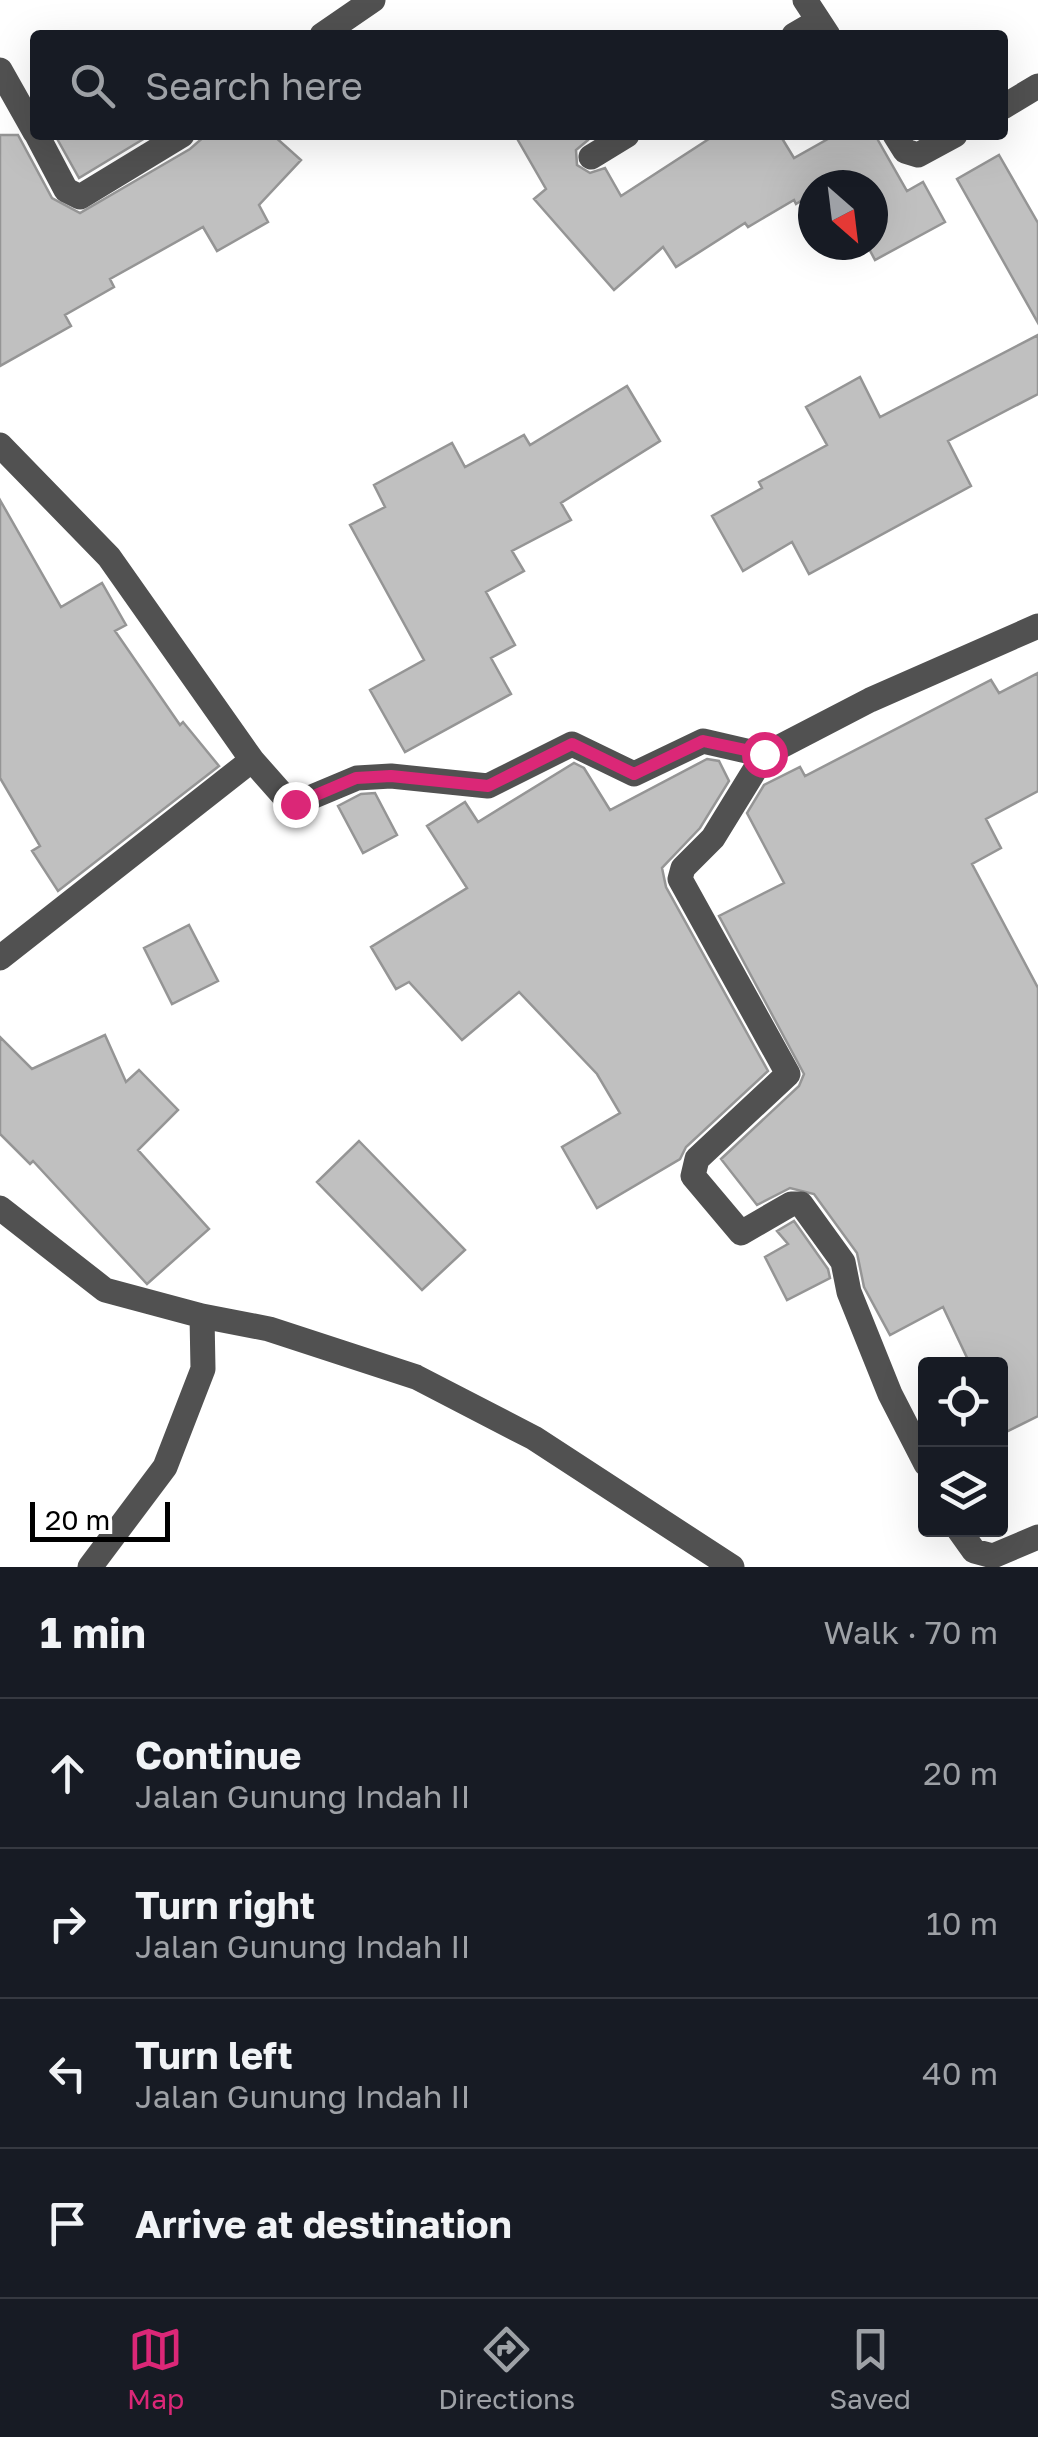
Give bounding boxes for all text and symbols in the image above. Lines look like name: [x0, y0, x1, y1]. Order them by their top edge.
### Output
search box: [30, 30, 1008, 140]
icon: search: [65, 58, 120, 113]
text: Search here: [145, 63, 363, 108]
north arrow: [798, 170, 888, 260]
route start: [742, 732, 788, 778]
route end: [273, 782, 319, 828]
map controls: [918, 1357, 1008, 1537]
button: locate: [918, 1357, 1008, 1447]
button: layers: [918, 1447, 1008, 1537]
scale bar: [30, 1497, 170, 1542]
text: 20 m: [45, 1503, 110, 1536]
text: 1 min: [40, 1607, 146, 1657]
text: Walk · 70 m: [823, 1613, 998, 1651]
text: Continue: [135, 1732, 301, 1777]
icon: ahead: [40, 1746, 95, 1801]
text: 20 m: [923, 1754, 998, 1792]
text: Jalan Gunung Indah II: [135, 1777, 470, 1815]
text: Turn right: [135, 1882, 315, 1927]
icon: right: [40, 1896, 95, 1951]
text: 10 m: [926, 1904, 998, 1942]
text: Jalan Gunung Indah II: [135, 1927, 470, 1965]
text: Turn left: [135, 2032, 293, 2077]
icon: left: [40, 2046, 95, 2101]
text: 40 m: [922, 2054, 998, 2092]
text: Jalan Gunung Indah II: [135, 2077, 470, 2115]
icon: arrive: [40, 2196, 95, 2251]
text: Arrive at destination: [135, 2201, 512, 2246]
tab: Map: [127, 2322, 184, 2415]
tab: Directions: [438, 2322, 575, 2415]
tab: Saved: [829, 2322, 911, 2415]

